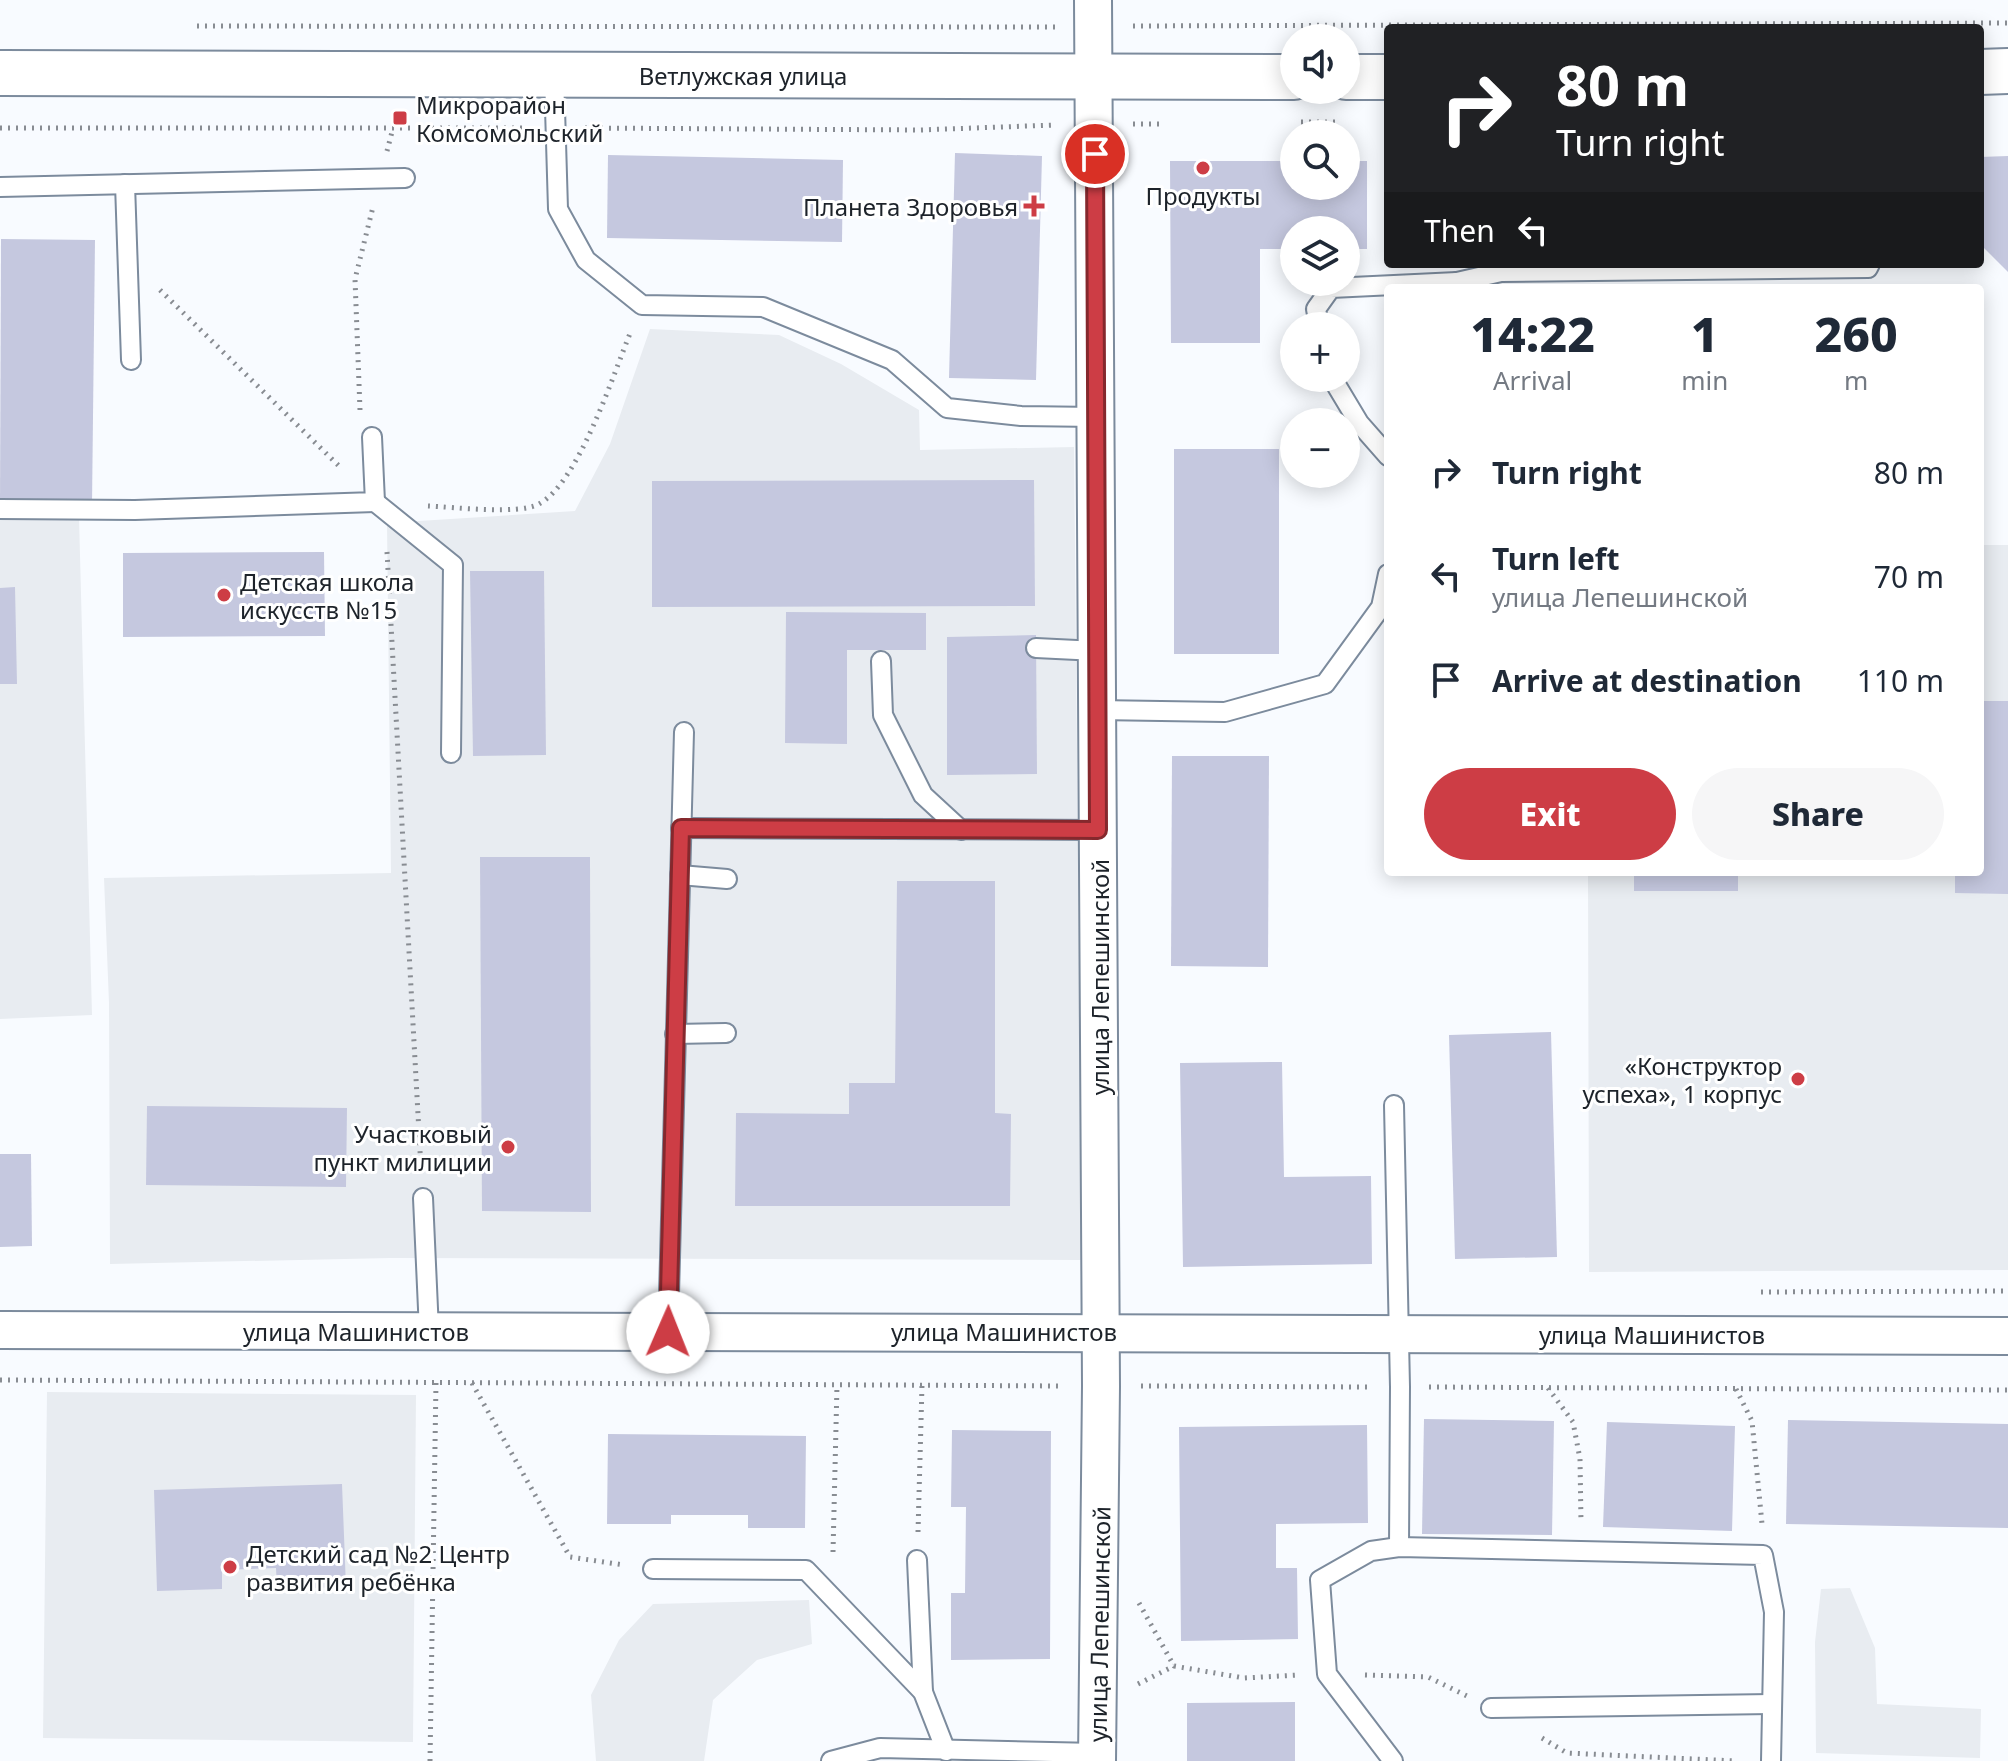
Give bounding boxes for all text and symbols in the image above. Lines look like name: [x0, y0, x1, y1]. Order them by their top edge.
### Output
map controls: [1280, 24, 1360, 488]
button: sound: [1280, 24, 1360, 104]
text: 80 m: [1556, 46, 1689, 122]
icon: right: [1424, 56, 1528, 160]
street label: Ветлужская улица: [639, 59, 847, 92]
place label: Микрорайон Комсомольский: [416, 88, 603, 149]
marker: Микрорайон Комсомольский: [391, 109, 409, 127]
text: Turn right: [1556, 118, 1724, 167]
pin: [1061, 120, 1129, 188]
button: search: [1280, 120, 1360, 200]
icon: arrive: [1073, 132, 1117, 176]
marker: Продукты: [1194, 159, 1212, 177]
place label: Продукты: [1145, 179, 1261, 212]
place label: Планета Здоровья: [803, 190, 1018, 223]
marker: Планета Здоровья: [1025, 197, 1043, 215]
icon: left: [1511, 208, 1555, 252]
text: Then: [1424, 210, 1495, 251]
button: layers: [1280, 216, 1360, 296]
text: 14:22: [1470, 301, 1595, 366]
text: 1: [1691, 301, 1719, 366]
text: 260: [1815, 301, 1898, 366]
button: +: [1280, 312, 1360, 392]
text: Arrival: [1493, 362, 1572, 398]
text: min: [1681, 362, 1728, 398]
text: m: [1844, 362, 1868, 398]
button: −: [1280, 408, 1360, 488]
icon: right: [1424, 450, 1468, 494]
text: Turn right: [1492, 452, 1642, 493]
text: 80 m: [1874, 452, 1944, 493]
text: Turn left: [1492, 538, 1620, 579]
icon: left: [1424, 554, 1468, 598]
text: 70 m: [1874, 556, 1944, 597]
place label: Детская школа искусств №15: [240, 565, 414, 626]
text: улица Лепешинской: [1492, 579, 1748, 615]
marker: Детская школа искусств №15: [215, 586, 233, 604]
icon: arrive: [1424, 658, 1468, 702]
text: Arrive at destination: [1492, 660, 1802, 701]
text: 110 m: [1857, 660, 1944, 701]
button: Exit: [1424, 768, 1676, 860]
button: Share: [1692, 768, 1944, 860]
street label: улица Лепешинской: [1083, 859, 1116, 1095]
place label: «Конструктор успеха», 1 корпус: [1582, 1049, 1782, 1110]
marker: «Конструктор успеха», 1 корпус: [1789, 1070, 1807, 1088]
place label: Участковый пункт милиции: [314, 1117, 492, 1178]
marker: Участковый пункт милиции: [499, 1138, 517, 1156]
position arrow: [626, 1290, 710, 1374]
street label: улица Машинистов: [243, 1315, 469, 1348]
street label: улица Машинистов: [891, 1315, 1117, 1348]
street label: улица Машинистов: [1539, 1318, 1765, 1351]
street label: улица Лепешинской: [1080, 1506, 1118, 1742]
place label: Детский сад №2 Центр развития ребёнка: [246, 1537, 510, 1598]
marker: Детский сад №2 Центр развития ребёнка: [221, 1558, 239, 1576]

